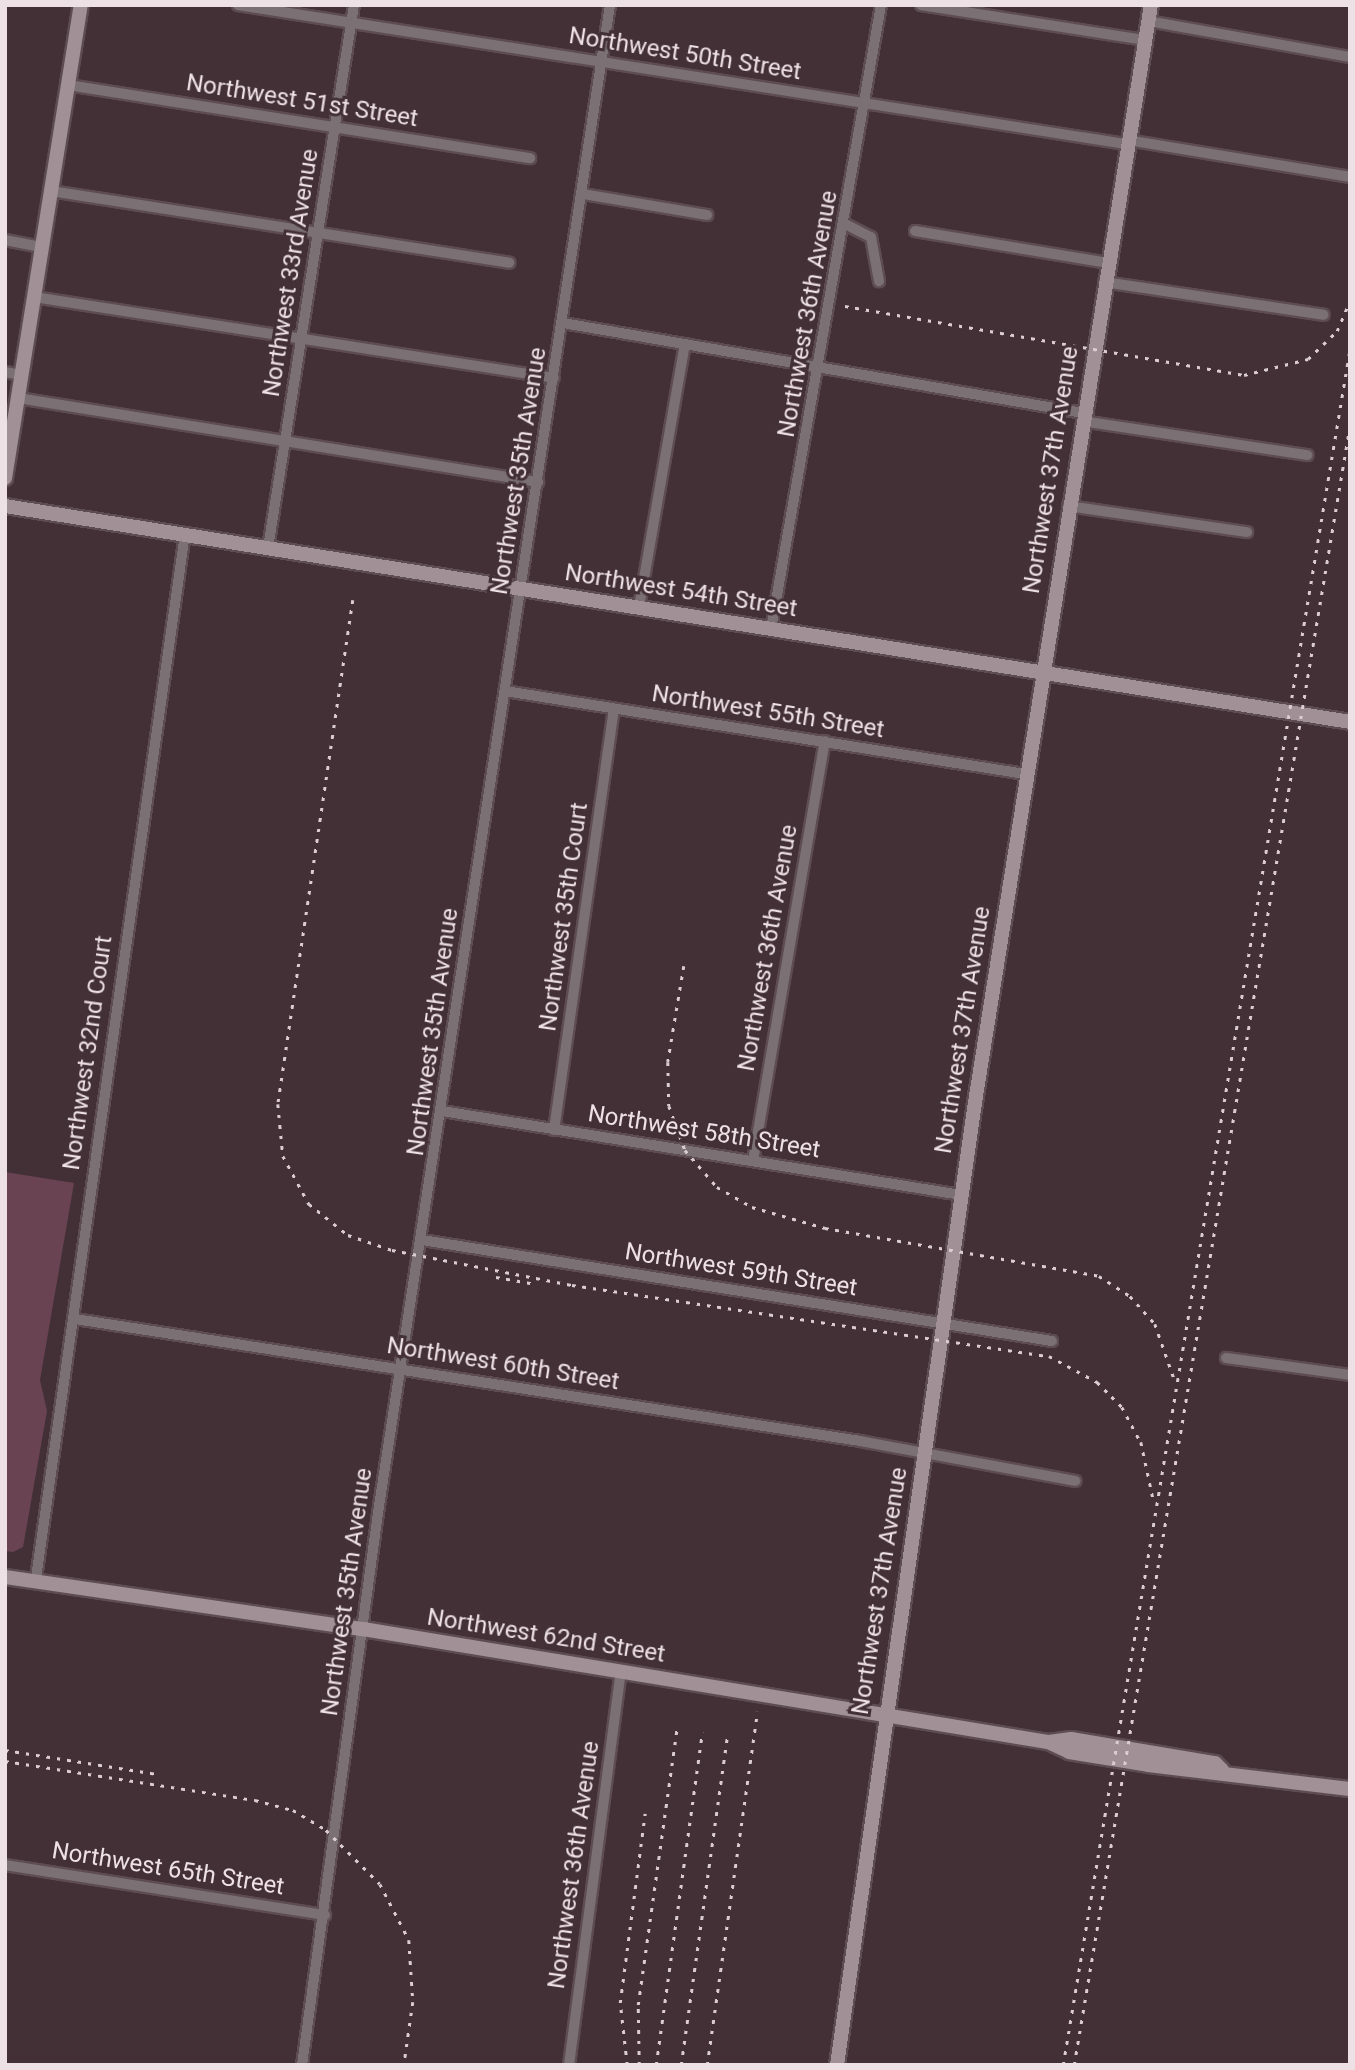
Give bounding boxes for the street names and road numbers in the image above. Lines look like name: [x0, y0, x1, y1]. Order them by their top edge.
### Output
street label: Northwest 50th Street: [567, 21, 803, 87]
street label: Northwest 51st Street: [184, 68, 420, 134]
street label: Northwest 33rd Avenue: [257, 147, 325, 399]
street label: Northwest 36th Avenue: [772, 188, 844, 440]
street label: Northwest 37th Avenue: [1017, 344, 1085, 596]
street label: Northwest 35th Avenue: [485, 345, 553, 597]
street label: Northwest 54th Street: [563, 558, 799, 624]
street label: Northwest 55th Street: [650, 679, 886, 745]
street label: Northwest 35th Court: [534, 801, 594, 1033]
street label: Northwest 36th Avenue: [732, 822, 804, 1074]
street label: Northwest 37th Avenue: [929, 904, 997, 1156]
street label: Northwest 35th Avenue: [401, 906, 465, 1158]
street label: Northwest 32nd Court: [57, 934, 119, 1172]
street label: Northwest 58th Street: [586, 1099, 822, 1165]
street label: Northwest 59th Street: [623, 1237, 859, 1303]
street label: Northwest 60th Street: [385, 1331, 621, 1397]
street label: Northwest 37th Avenue: [846, 1465, 914, 1717]
street label: Northwest 35th Avenue: [315, 1466, 379, 1718]
street label: Northwest 62nd Street: [425, 1603, 667, 1669]
street label: Northwest 36th Avenue: [542, 1739, 606, 1991]
street label: Northwest 65th Street: [50, 1836, 286, 1902]

